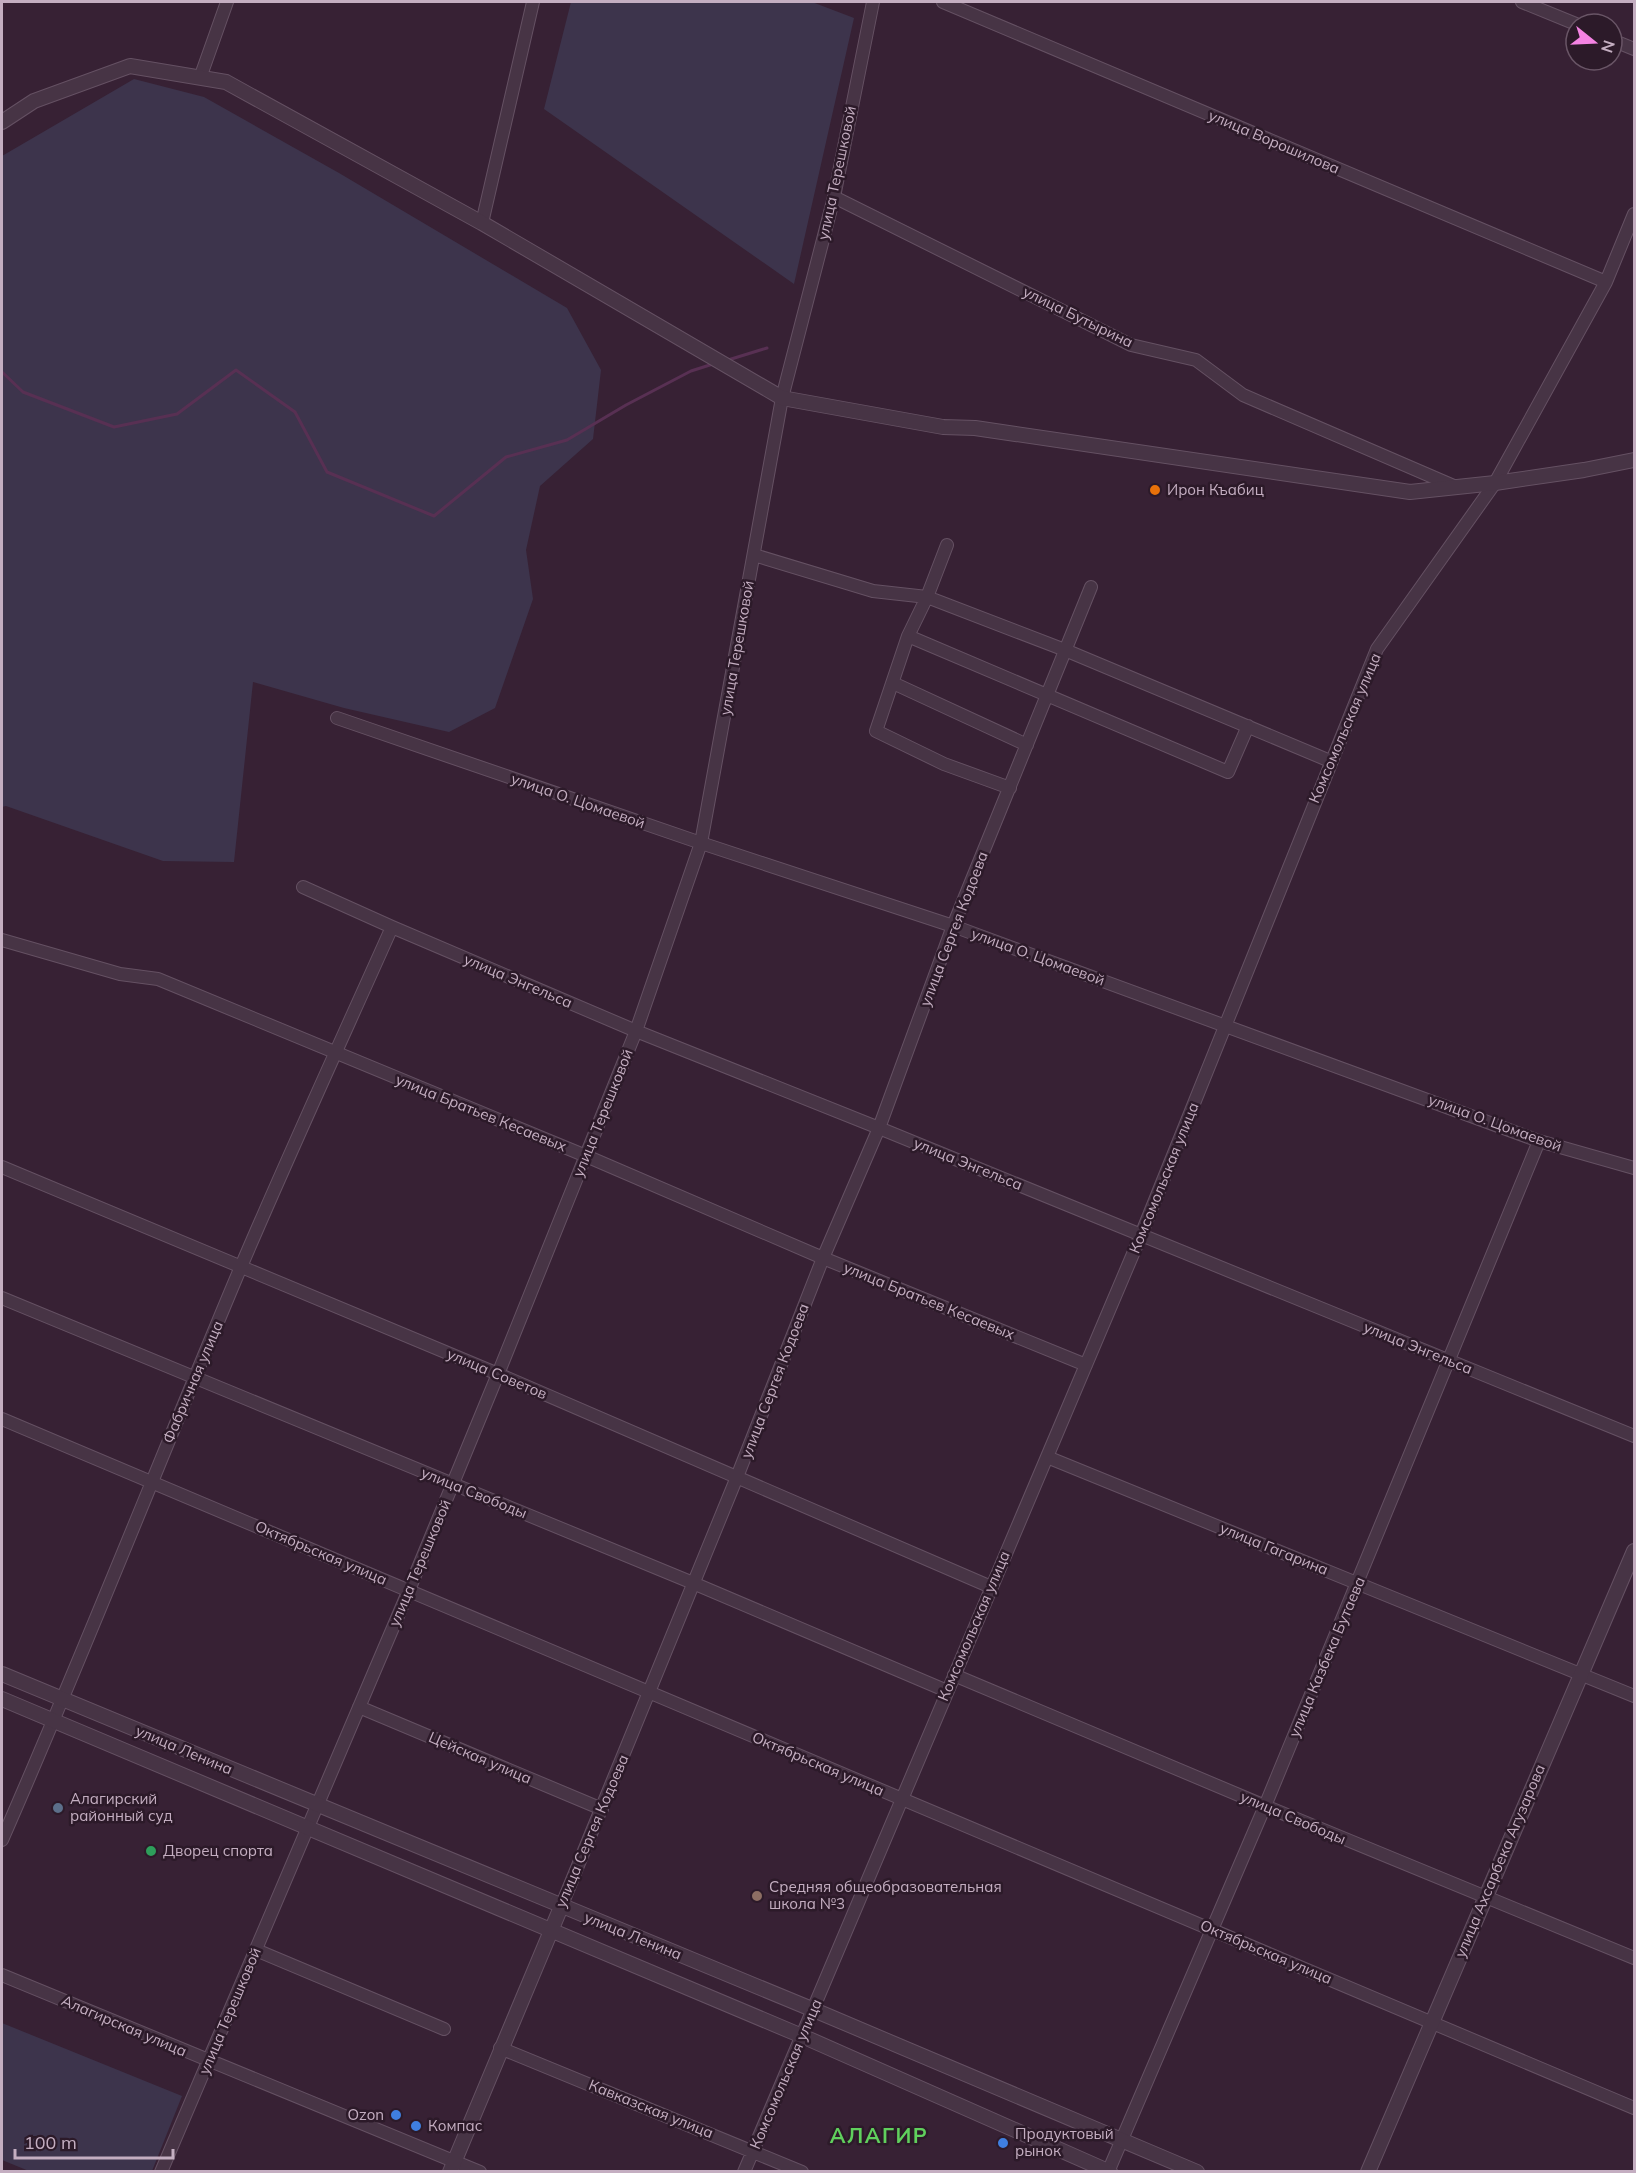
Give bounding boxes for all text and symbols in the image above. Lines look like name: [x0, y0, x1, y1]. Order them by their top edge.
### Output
north arrow: [1564, 12, 1624, 72]
text: N: [1597, 38, 1620, 55]
street label: улица Терешковой: [813, 104, 860, 242]
street label: улица Ворошилова: [1206, 105, 1343, 178]
street label: улица Бутырина: [1020, 282, 1136, 351]
place label: Ирон Къабиц: [1167, 480, 1264, 499]
marker: Ирон Къабиц: [1148, 483, 1162, 497]
street label: улица Терешковой: [715, 579, 758, 717]
street label: Комсомольская улица: [1304, 650, 1385, 806]
street label: улица О. Цомаевой: [509, 769, 648, 832]
street label: улица Сергея Кодоева: [915, 849, 992, 1009]
street label: улица О. Цомаевой: [969, 924, 1107, 989]
street label: улица Энгельса: [461, 949, 575, 1012]
street label: улица Терешковой: [568, 1046, 637, 1180]
street label: улица Братьев Кесаевых: [393, 1070, 569, 1156]
street label: улица О. Цомаевой: [1426, 1090, 1564, 1155]
street label: Комсомольская улица: [1125, 1100, 1203, 1256]
street label: улица Энгельса: [911, 1133, 1025, 1194]
street label: улица Братьев Кесаевых: [841, 1258, 1017, 1344]
street label: улица Сергея Кодоева: [736, 1301, 813, 1461]
street label: улица Энгельса: [1361, 1317, 1475, 1378]
street label: Фабричная улица: [158, 1318, 227, 1446]
street label: улица Советов: [444, 1344, 550, 1403]
street label: улица Свободы: [418, 1463, 530, 1522]
street label: улица Терешковой: [384, 1496, 455, 1629]
street label: Октябрьская улица: [252, 1516, 390, 1589]
street label: улица Гагарина: [1217, 1518, 1331, 1579]
street label: Комсомольская улица: [933, 1548, 1014, 1704]
street label: улица Казбека Бутаева: [1284, 1574, 1369, 1740]
street label: улица Ленина: [133, 1721, 235, 1778]
street label: Цейская улица: [426, 1727, 535, 1788]
street label: Октябрьская улица: [749, 1727, 887, 1800]
street label: улица Сергея Кодоева: [551, 1751, 632, 1910]
street label: улица Ахсарбека Агузарова: [1450, 1761, 1549, 1960]
street label: улица Свободы: [1238, 1787, 1349, 1848]
place label: Алагирский районный суд: [70, 1789, 173, 1825]
marker: Алагирский районный суд: [51, 1801, 65, 1815]
place label: Дворец спорта: [163, 1841, 273, 1860]
marker: Дворец спорта: [144, 1844, 158, 1858]
place label: Средняя общеобразовательная школа №3: [769, 1877, 1002, 1913]
marker: Средняя общеобразовательная школа №3: [750, 1889, 764, 1903]
street label: улица Ленина: [582, 1907, 685, 1964]
street label: Октябрьская улица: [1197, 1915, 1335, 1988]
street label: улица Терешковой: [194, 1944, 265, 2077]
street label: Алагирская улица: [59, 1991, 190, 2061]
street label: Комсомольская улица: [745, 1996, 826, 2152]
street label: Кавказская улица: [586, 2075, 716, 2142]
place label: Ozon: [347, 2105, 384, 2124]
marker: Ozon: [389, 2108, 403, 2122]
place label: Компас: [428, 2116, 482, 2135]
marker: Компас: [409, 2119, 423, 2133]
scale bar: [15, 2122, 172, 2160]
district label: АЛАГИР: [830, 2122, 928, 2148]
place label: Продуктовый рынок: [1015, 2124, 1114, 2160]
text: 100 m: [24, 2131, 77, 2154]
marker: Продуктовый рынок: [996, 2136, 1010, 2150]

